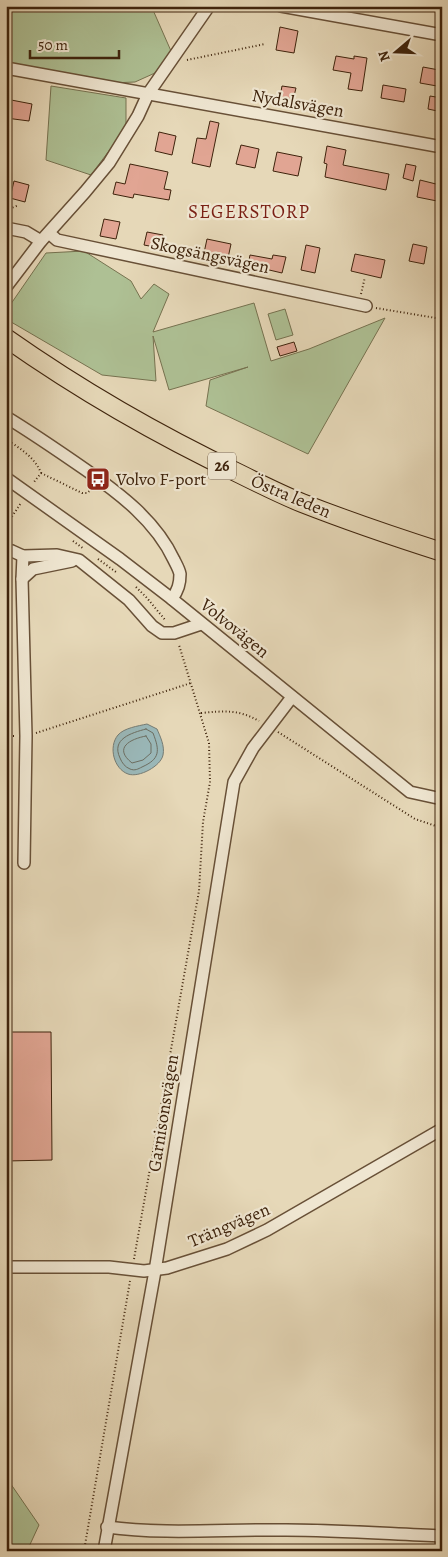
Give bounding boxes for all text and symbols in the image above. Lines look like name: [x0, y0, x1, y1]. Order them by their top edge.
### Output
scale bar: [30, 28, 119, 60]
north arrow: [370, 28, 420, 78]
text: 50 m: [38, 35, 68, 55]
text: N: [374, 48, 395, 64]
street label: Nydalsvägen: [250, 83, 346, 123]
district label: SEGERSTORP: [188, 199, 310, 225]
street label: Skogsängsvägen: [148, 231, 272, 279]
road number: 26: [208, 452, 236, 480]
bus stop icon: Volvo F-port: [85, 466, 111, 492]
place label: Volvo F-port: [115, 467, 206, 491]
street label: Östra leden: [247, 468, 335, 524]
street label: Volvovägen: [195, 592, 275, 663]
street label: Garnisonsvägen: [142, 1053, 184, 1173]
street label: Trängvägen: [185, 1197, 274, 1253]

